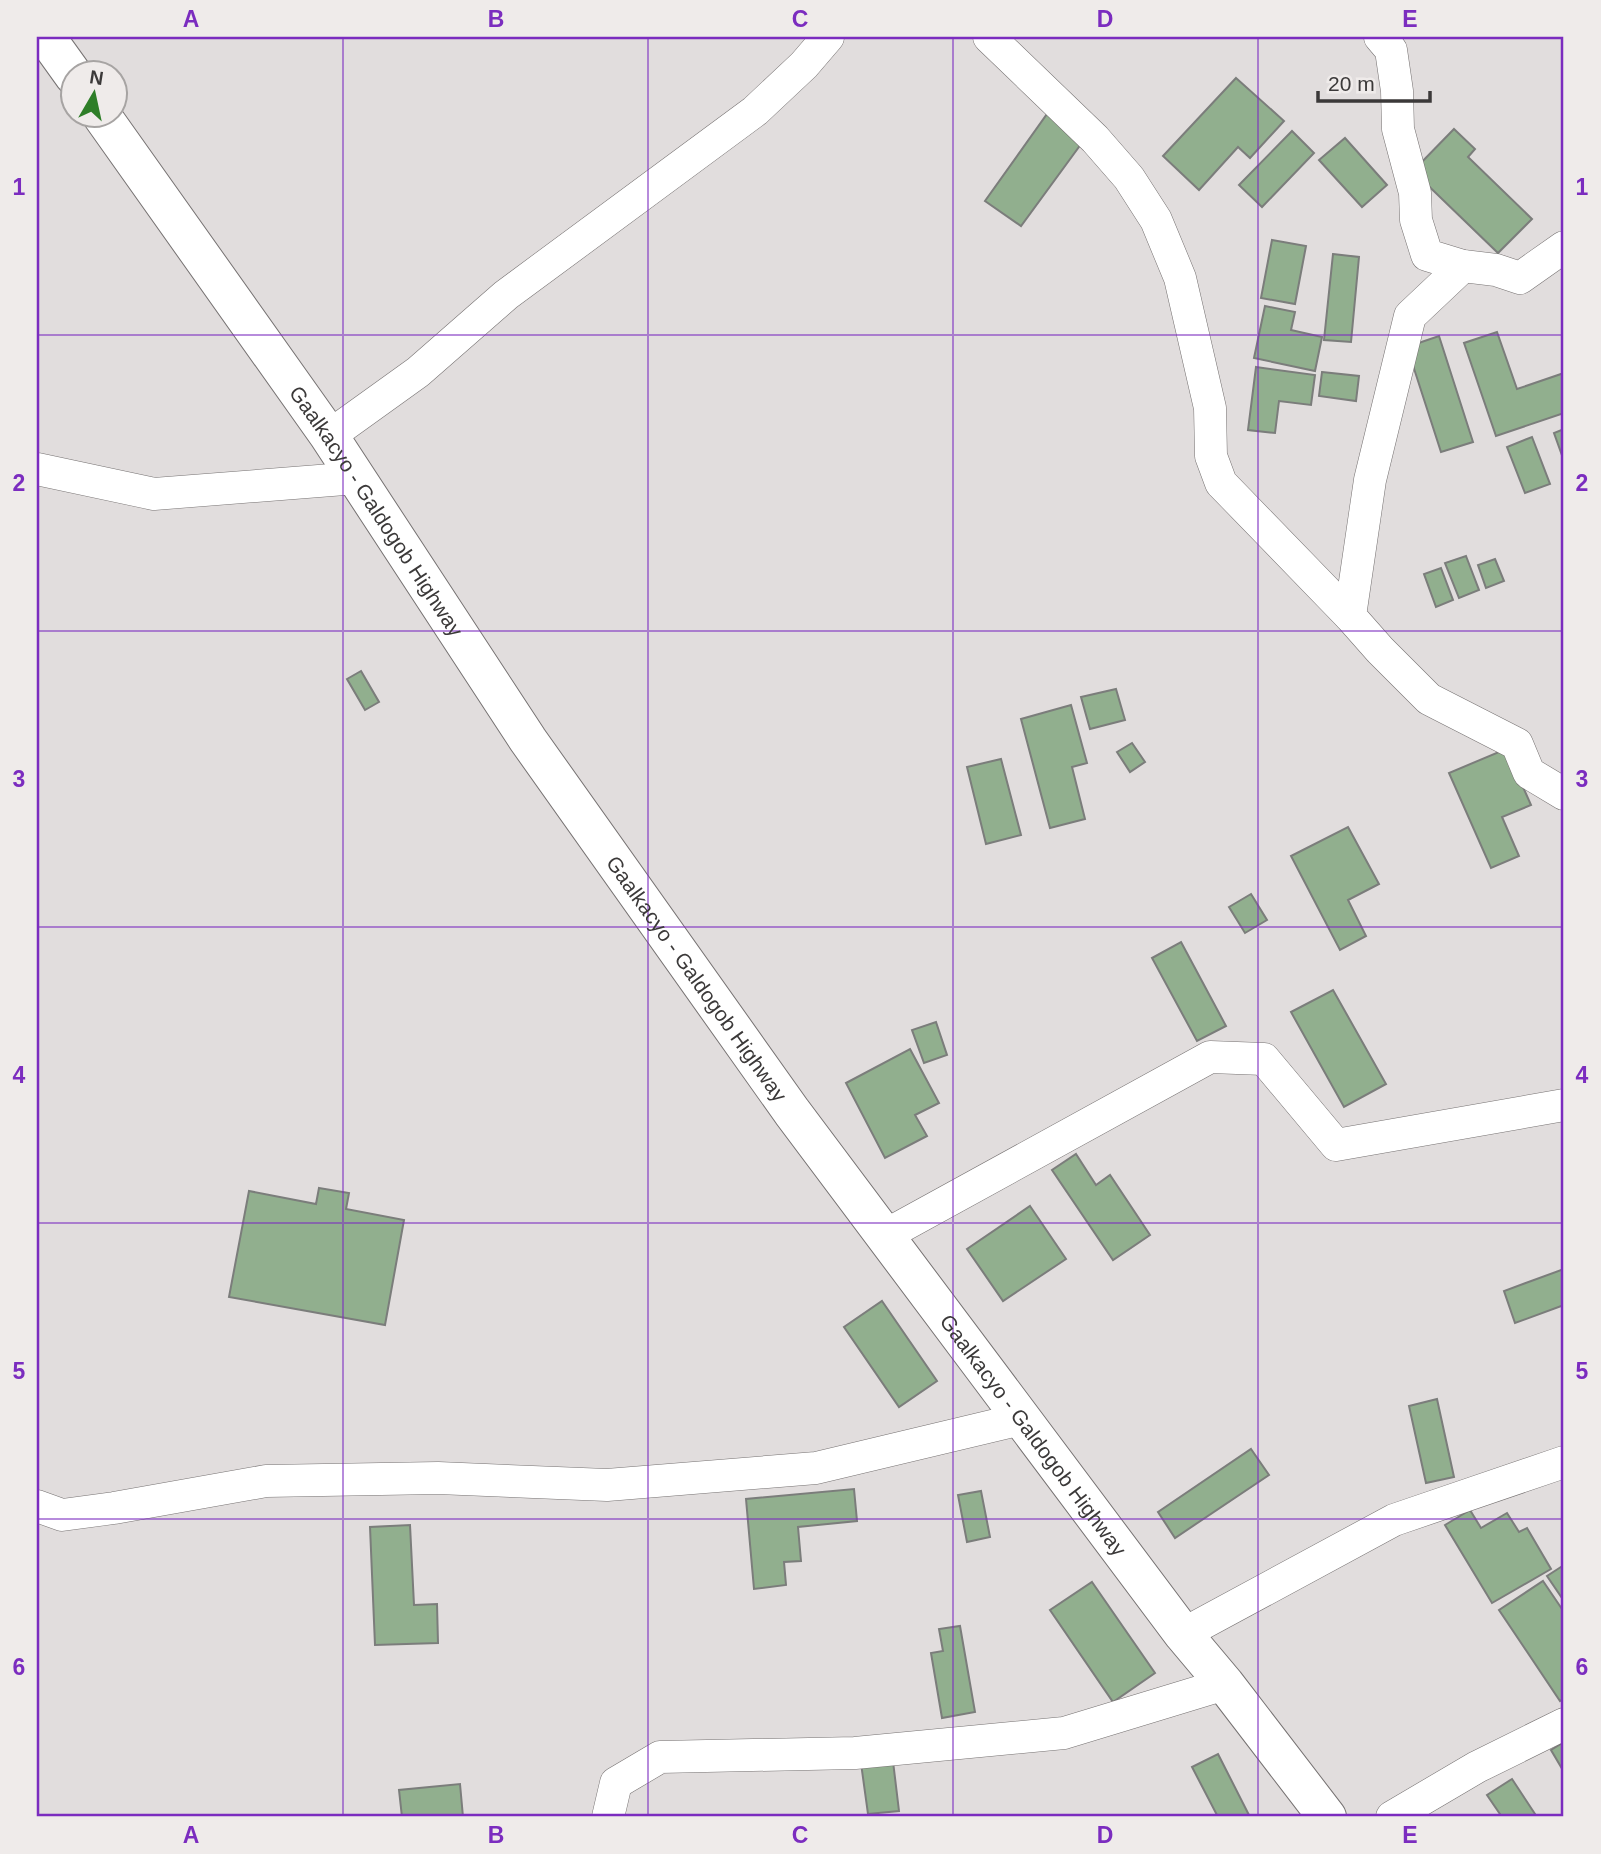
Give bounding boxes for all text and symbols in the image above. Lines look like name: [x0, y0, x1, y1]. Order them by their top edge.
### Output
text: A: [183, 6, 199, 32]
text: B: [488, 6, 504, 32]
text: C: [792, 6, 808, 32]
text: D: [1097, 6, 1113, 32]
text: E: [1402, 6, 1418, 32]
north arrow: [60, 60, 130, 130]
scale bar: [1318, 60, 1430, 104]
text: N: [88, 66, 105, 89]
text: 20 m: [1328, 72, 1375, 95]
text: 1: [13, 174, 26, 200]
text: 1: [1576, 174, 1589, 200]
street label: Gaalkacyo - Galdogob Highway: [285, 381, 468, 641]
text: 2: [13, 470, 25, 496]
text: 2: [1576, 470, 1588, 496]
text: 3: [13, 766, 25, 792]
text: 3: [1576, 766, 1588, 792]
street label: Gaalkacyo - Galdogob Highway: [602, 851, 792, 1106]
text: 4: [13, 1062, 26, 1088]
text: 4: [1576, 1062, 1589, 1088]
street label: Gaalkacyo - Galdogob Highway: [936, 1310, 1132, 1560]
text: 5: [13, 1358, 26, 1384]
text: 5: [1576, 1358, 1589, 1384]
text: 6: [13, 1654, 25, 1680]
text: 6: [1576, 1654, 1588, 1680]
text: A: [183, 1822, 199, 1848]
text: B: [488, 1822, 504, 1848]
text: C: [792, 1822, 808, 1848]
text: D: [1097, 1822, 1113, 1848]
text: E: [1402, 1822, 1418, 1848]

